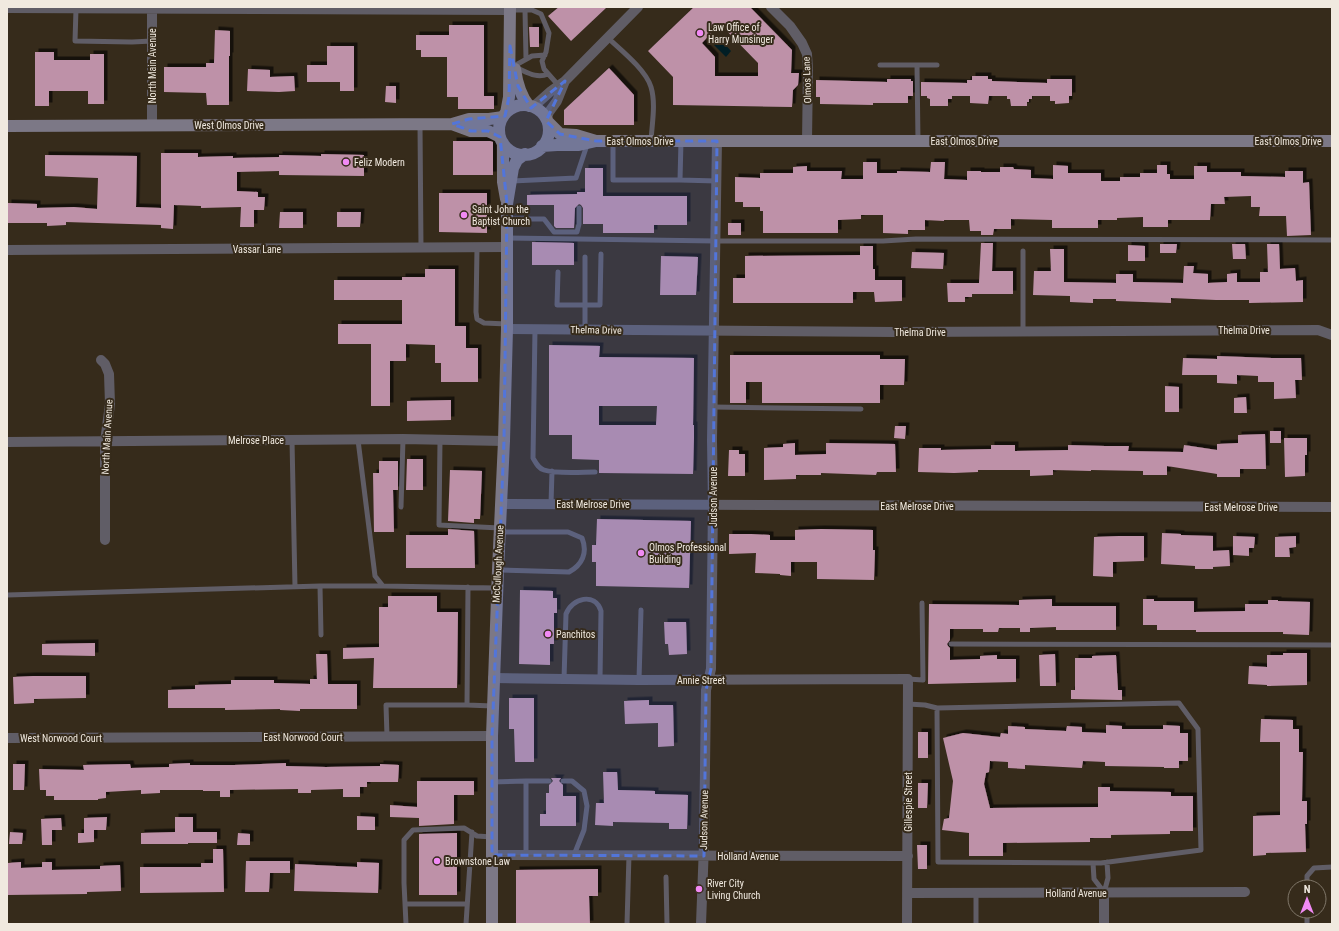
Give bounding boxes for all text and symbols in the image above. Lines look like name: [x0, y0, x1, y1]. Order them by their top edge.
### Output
place label: Law Office of Harry Munsinger: [708, 22, 773, 45]
street label: North Main Avenue: [147, 28, 158, 104]
marker: Law Office of Harry Munsinger: [695, 28, 705, 38]
street label: Olmos Lane: [801, 56, 813, 104]
street label: West Olmos Drive: [194, 120, 264, 131]
street label: East Olmos Drive: [606, 136, 674, 147]
street label: East Olmos Drive: [930, 136, 998, 147]
street label: East Olmos Drive: [1254, 136, 1322, 147]
marker: Feliz Modern: [341, 157, 351, 167]
place label: Feliz Modern: [354, 157, 405, 168]
place label: Saint John the Baptist Church: [472, 204, 530, 227]
marker: Saint John the Baptist Church: [459, 210, 469, 220]
street label: Vassar Lane: [233, 244, 282, 255]
street label: Thelma Drive: [570, 324, 622, 336]
street label: Thelma Drive: [1218, 325, 1270, 336]
street label: Thelma Drive: [894, 327, 946, 338]
street label: North Main Avenue: [100, 399, 114, 475]
street label: Melrose Place: [228, 435, 284, 446]
street label: Judson Avenue: [708, 467, 719, 527]
street label: East Melrose Drive: [556, 499, 630, 510]
street label: East Melrose Drive: [880, 501, 954, 512]
street label: East Melrose Drive: [1204, 502, 1278, 513]
street label: McCullough Avenue: [490, 524, 506, 603]
place label: Olmos Professional Building: [649, 542, 726, 565]
marker: Olmos Professional Building: [636, 548, 646, 558]
marker: Panchitos: [543, 629, 553, 639]
place label: Panchitos: [556, 629, 596, 640]
street label: Annie Street: [677, 675, 725, 686]
street label: East Norwood Court: [263, 732, 343, 743]
street label: West Norwood Court: [20, 733, 102, 744]
street label: Gillespie Street: [903, 772, 914, 832]
street label: Judson Avenue: [698, 790, 710, 850]
street label: Holland Avenue: [717, 851, 779, 862]
marker: Brownstone Law: [432, 856, 442, 866]
place label: Brownstone Law: [445, 856, 511, 867]
place label: River City Living Church: [707, 878, 761, 901]
north arrow: [1287, 879, 1327, 919]
text: N: [1304, 883, 1311, 896]
marker: River City Living Church: [694, 884, 704, 894]
street label: Holland Avenue: [1045, 888, 1107, 899]

